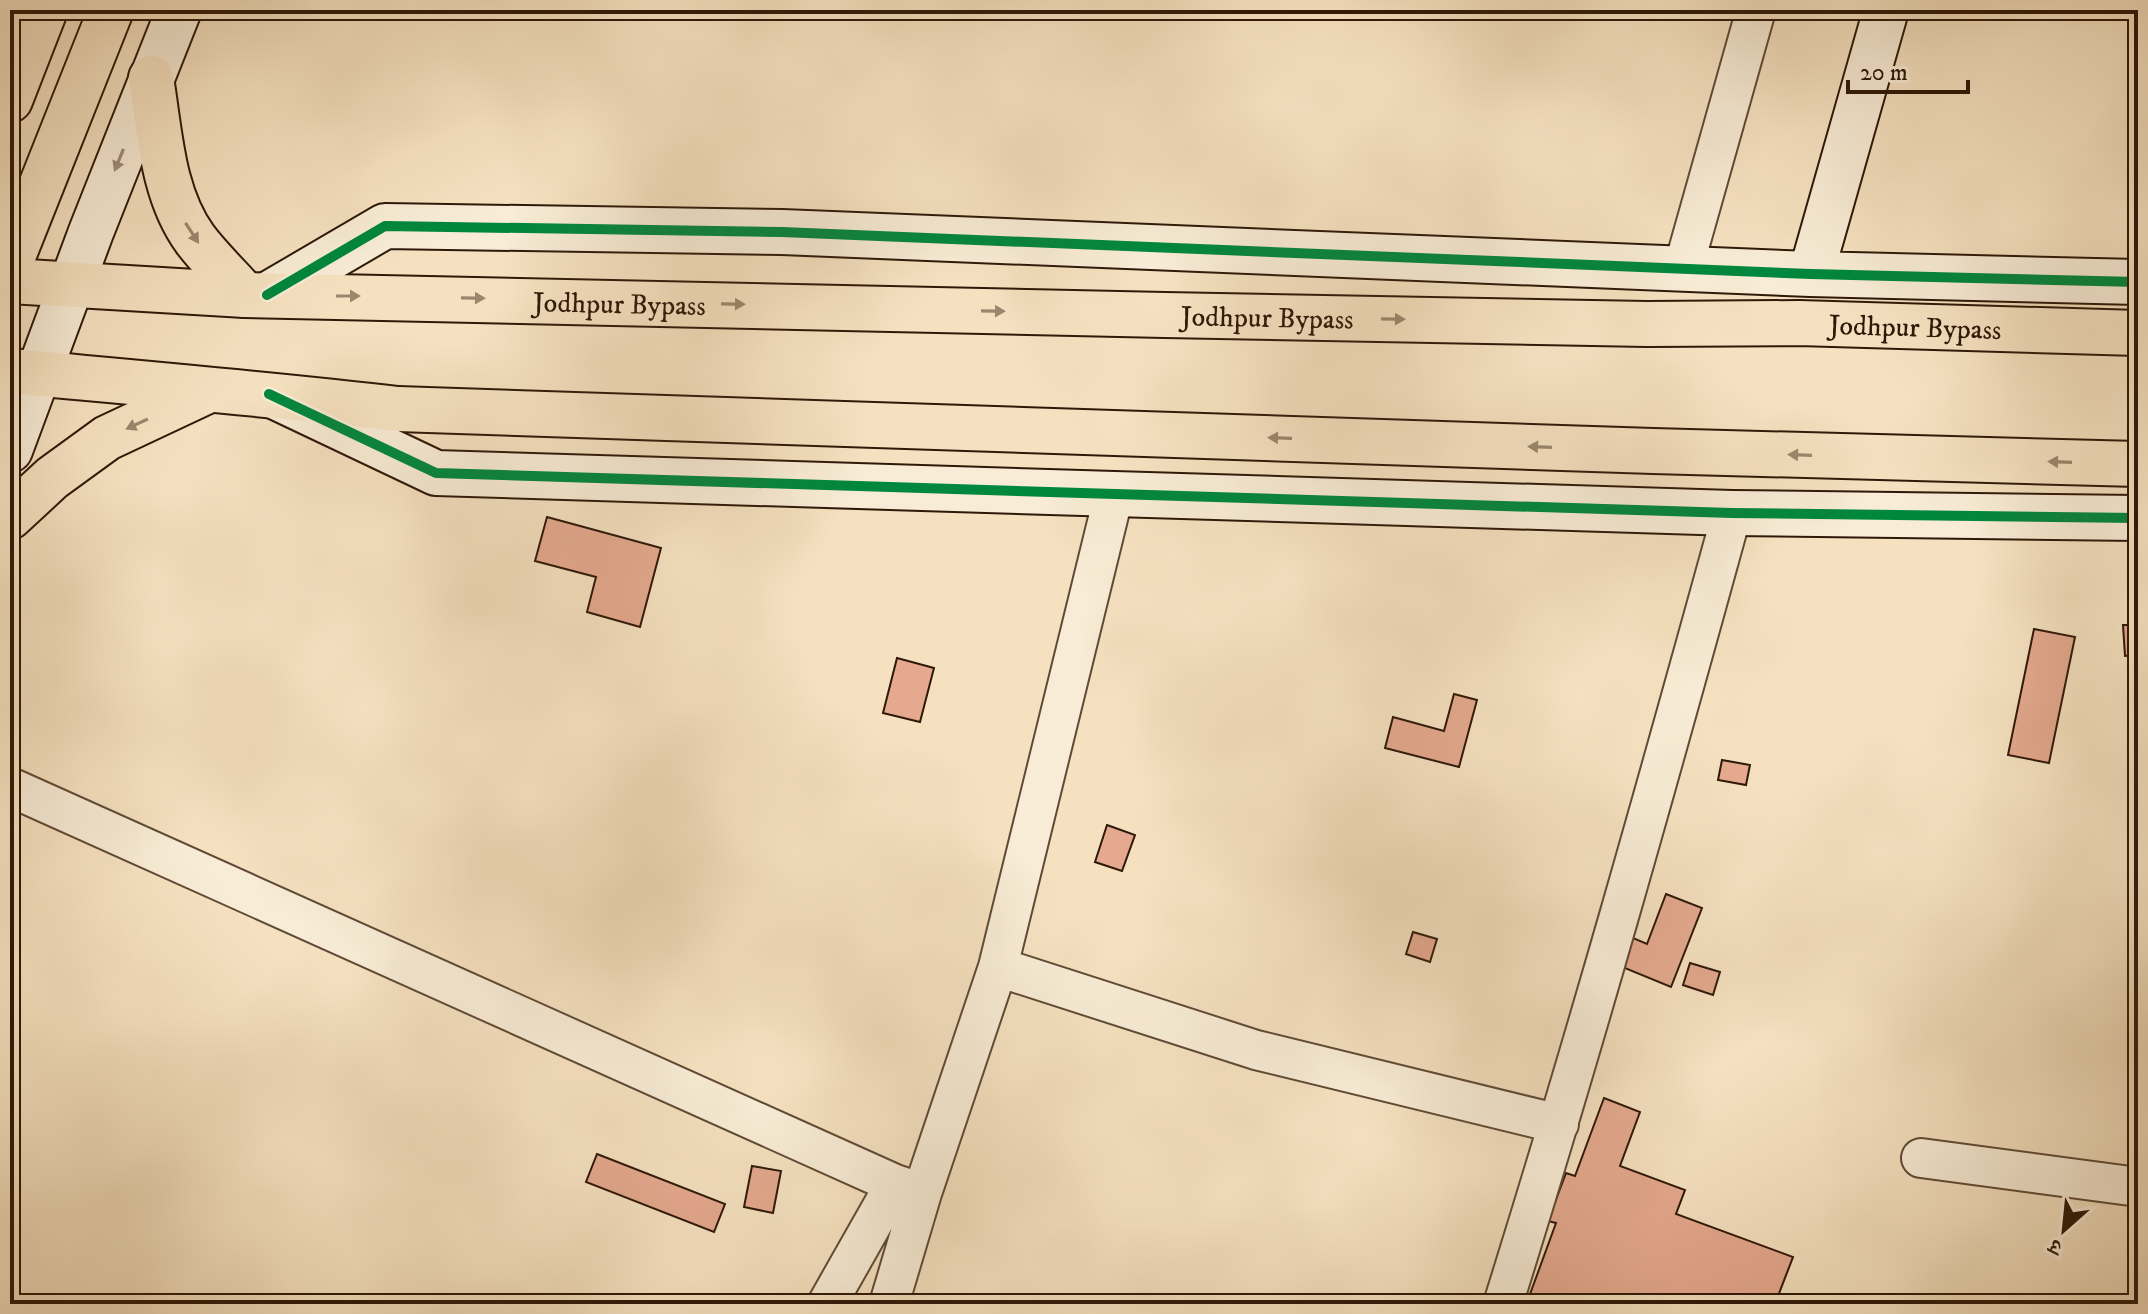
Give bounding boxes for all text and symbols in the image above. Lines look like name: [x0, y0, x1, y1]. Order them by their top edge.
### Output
scale bar: [1848, 44, 1968, 94]
text: 20 m: [1860, 58, 1908, 88]
one-way arrow: [112, 148, 125, 172]
one-way arrow: [184, 222, 199, 244]
street label: Jodhpur Bypass: [530, 285, 706, 324]
one-way arrow: [336, 290, 361, 302]
one-way arrow: [461, 292, 486, 305]
one-way arrow: [721, 298, 746, 311]
street label: Jodhpur Bypass: [1178, 299, 1354, 338]
one-way arrow: [981, 305, 1006, 317]
street label: Jodhpur Bypass: [1825, 308, 2002, 348]
one-way arrow: [1381, 313, 1406, 325]
one-way arrow: [125, 417, 149, 431]
one-way arrow: [1267, 432, 1292, 445]
one-way arrow: [1527, 441, 1552, 454]
one-way arrow: [1787, 449, 1812, 461]
one-way arrow: [2047, 456, 2072, 468]
north arrow: [2024, 1190, 2104, 1270]
text: उ: [2043, 1231, 2069, 1262]

